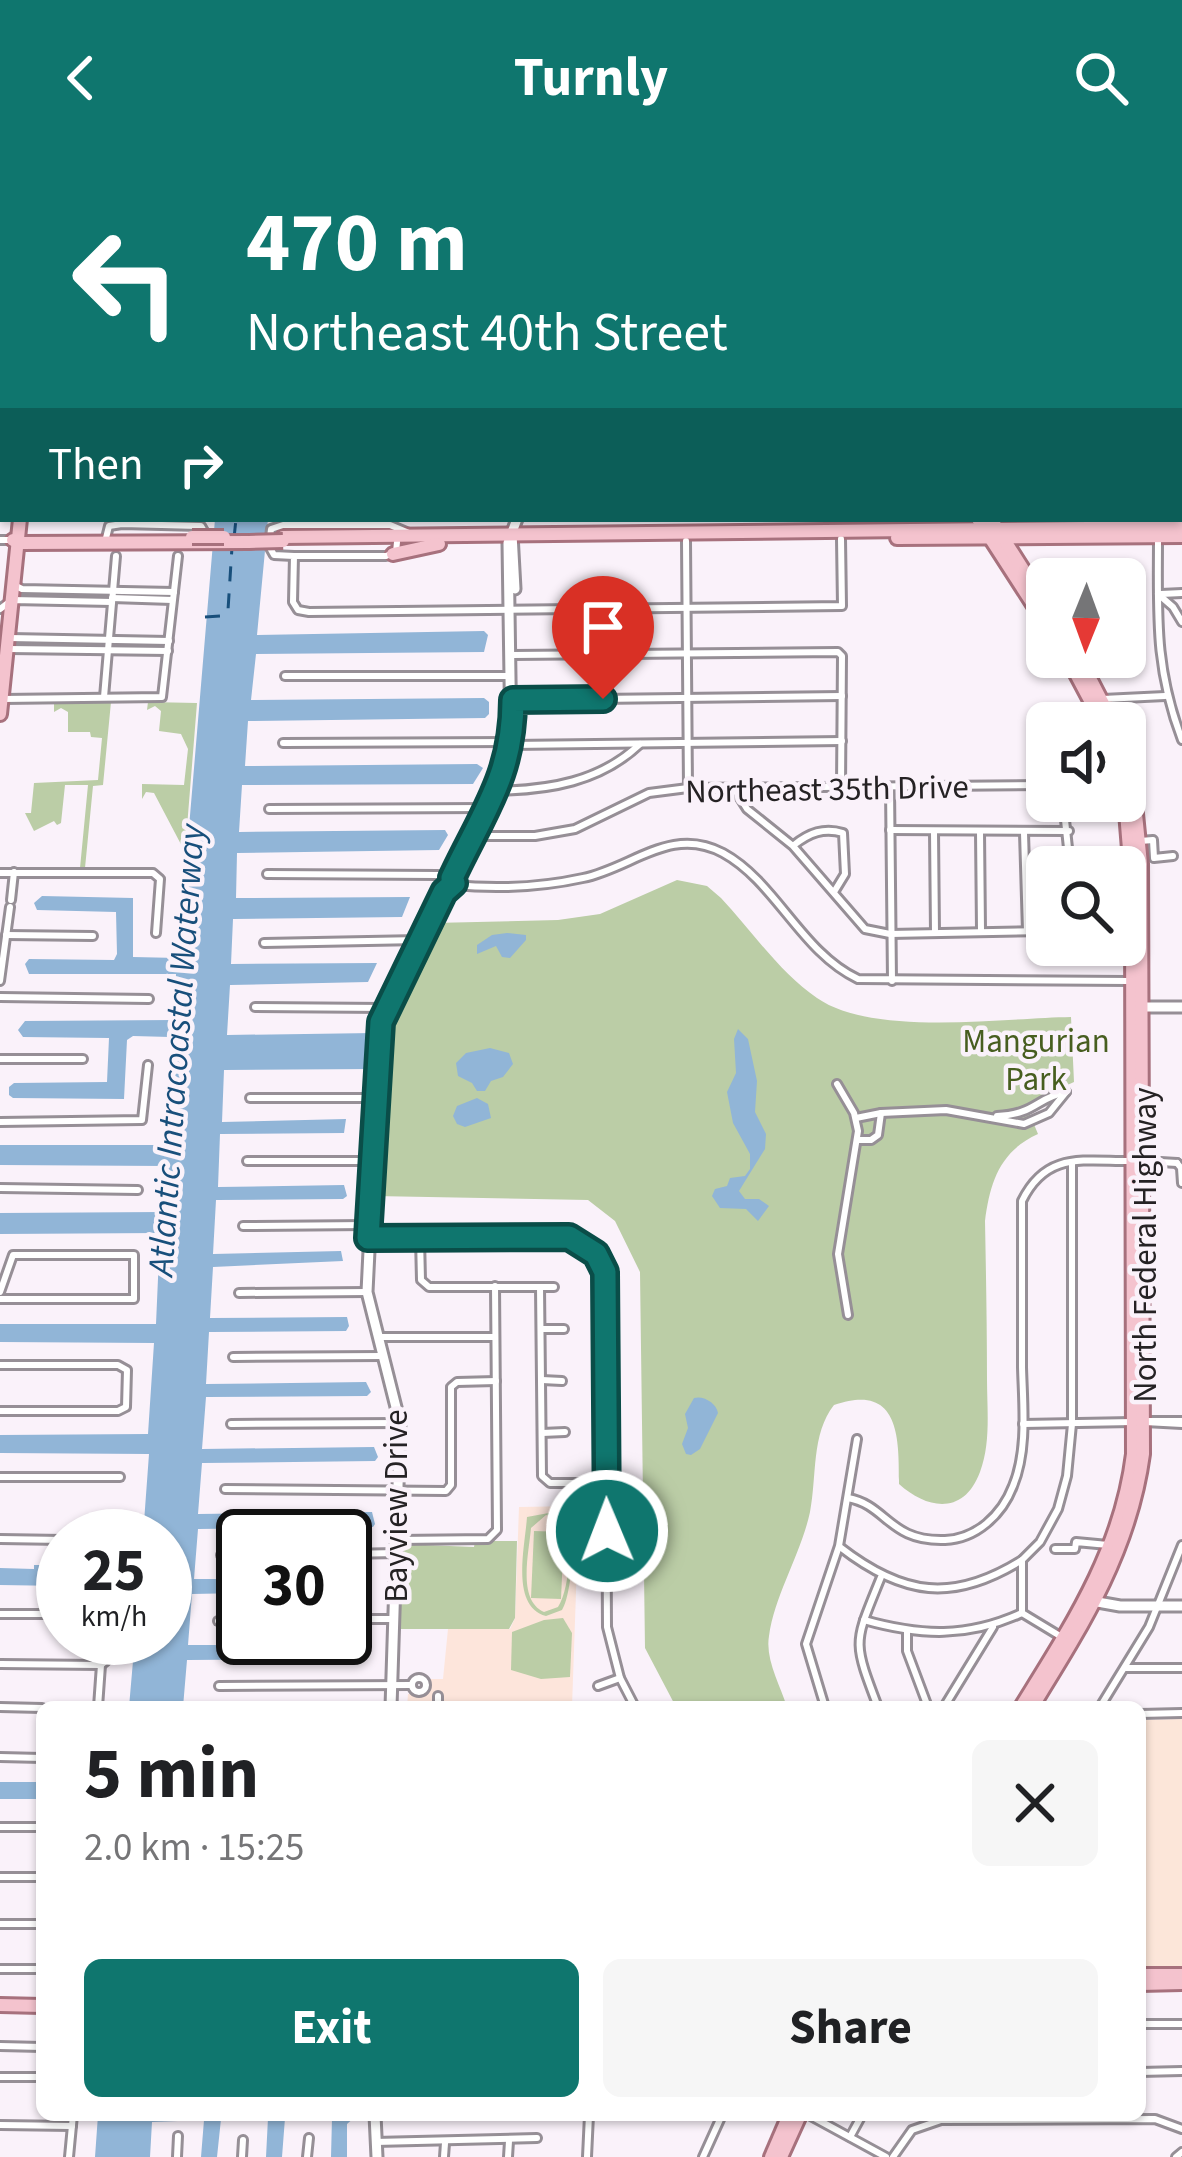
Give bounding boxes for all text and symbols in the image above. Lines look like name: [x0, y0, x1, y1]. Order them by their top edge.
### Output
text: Turnly: [514, 40, 668, 117]
icon: back: [48, 45, 114, 111]
icon: search: [1068, 45, 1134, 111]
text: 470 m: [246, 184, 468, 304]
icon: left: [48, 204, 204, 360]
text: Northeast 40th Street: [246, 295, 728, 372]
icon: right: [168, 432, 234, 498]
text: Then: [48, 433, 144, 497]
north arrow: [1026, 558, 1146, 678]
map controls: [1026, 558, 1146, 966]
pin: [552, 576, 654, 699]
icon: arrive: [570, 594, 636, 660]
button: sound: [1026, 702, 1146, 822]
street label: Northeast 35th Drive: [685, 764, 969, 815]
water label: Atlantic Intracoastal Waterway: [135, 821, 218, 1280]
button: search: [1026, 846, 1146, 966]
park label: Mangurian Park: [962, 1018, 1110, 1103]
street label: North Federal Highway: [1122, 1087, 1169, 1403]
street label: Bayview Drive: [373, 1409, 420, 1603]
position arrow: [544, 1468, 670, 1594]
speed limit sign: 30: [216, 1509, 372, 1665]
text: 25: [82, 1529, 146, 1614]
text: km/h: [81, 1595, 147, 1638]
text: 5 min: [84, 1723, 259, 1826]
button: close: [972, 1740, 1098, 1866]
text: 2.0 km · 15:25: [84, 1820, 304, 1876]
button: Exit: [84, 1959, 579, 2097]
button: Share: [603, 1959, 1098, 2097]

